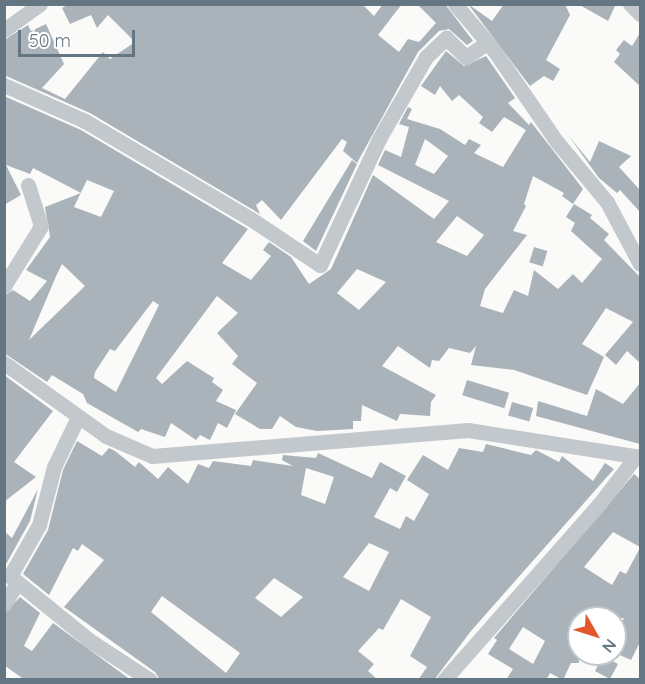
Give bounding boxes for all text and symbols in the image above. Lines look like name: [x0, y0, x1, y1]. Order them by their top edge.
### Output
scale bar: [21, 18, 138, 56]
text: 50 m: [29, 29, 71, 52]
north arrow: [567, 606, 627, 666]
text: N: [598, 635, 621, 657]

